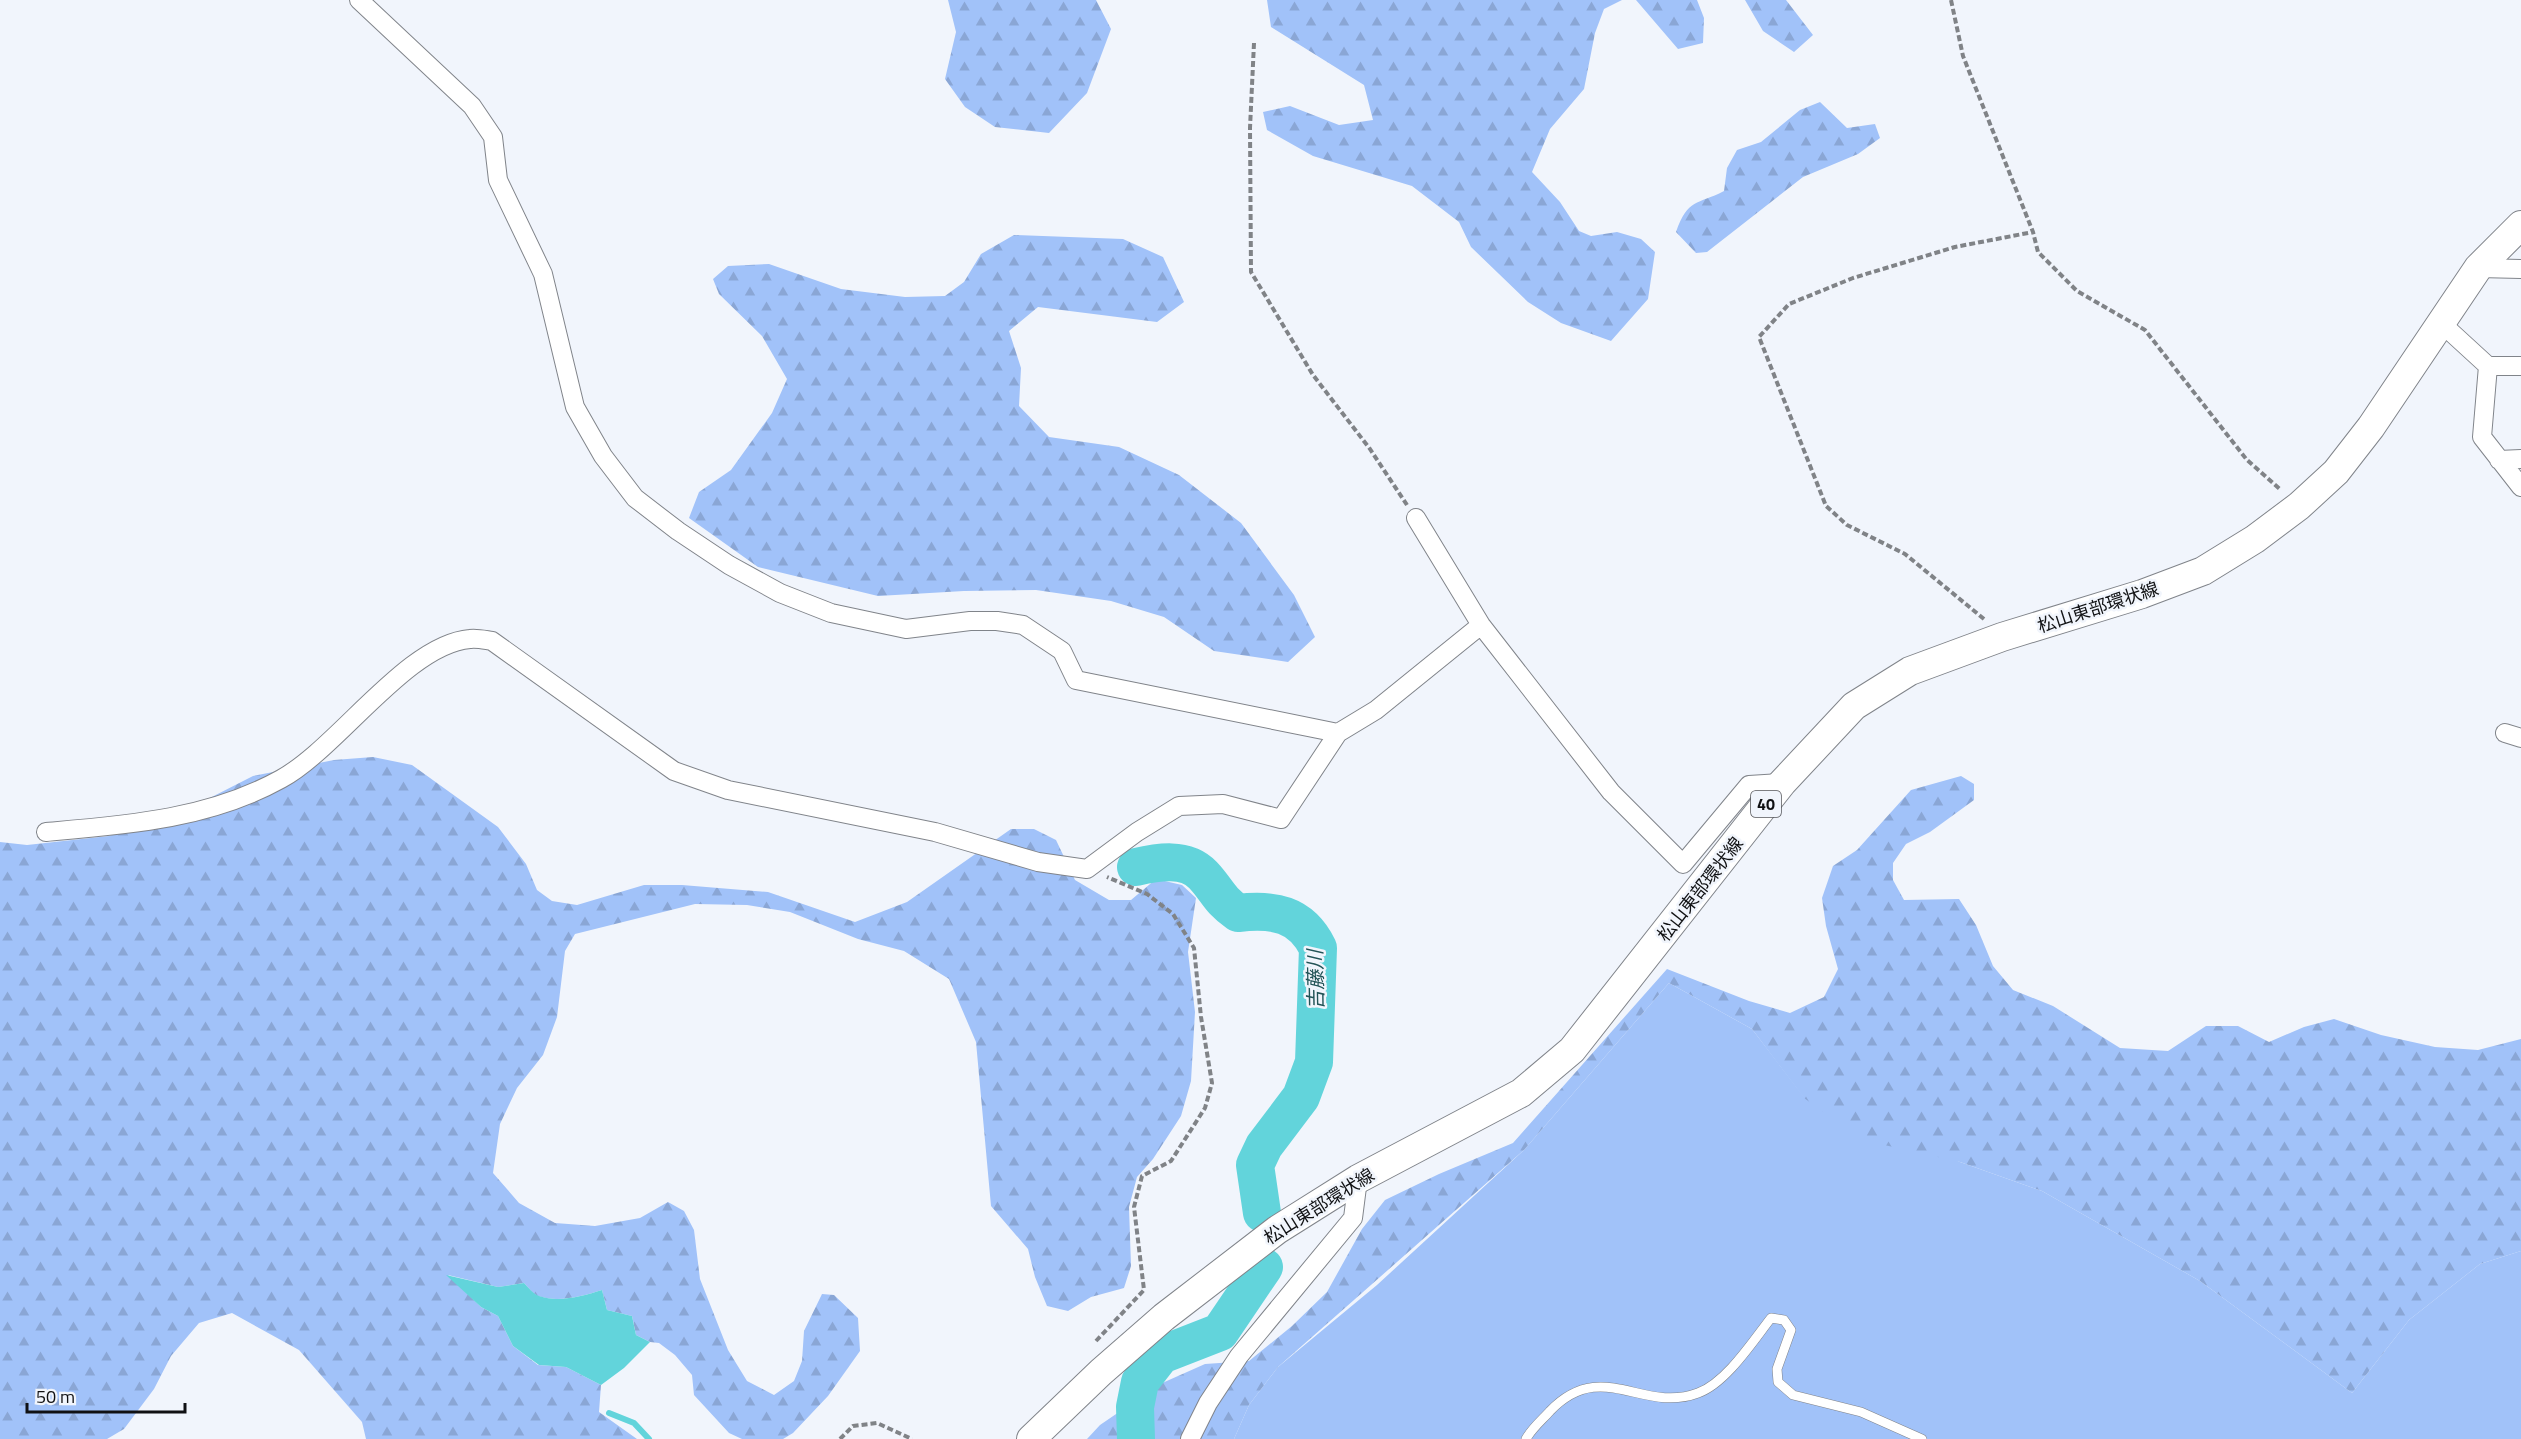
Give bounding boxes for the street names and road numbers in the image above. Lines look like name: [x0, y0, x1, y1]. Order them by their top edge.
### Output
street label: 松山東部環状線: [2034, 575, 2162, 639]
road number: 40: [1751, 791, 1781, 817]
street label: 松山東部環状線: [1651, 831, 1749, 947]
street label: 松山東部環状線: [1258, 1161, 1380, 1251]

